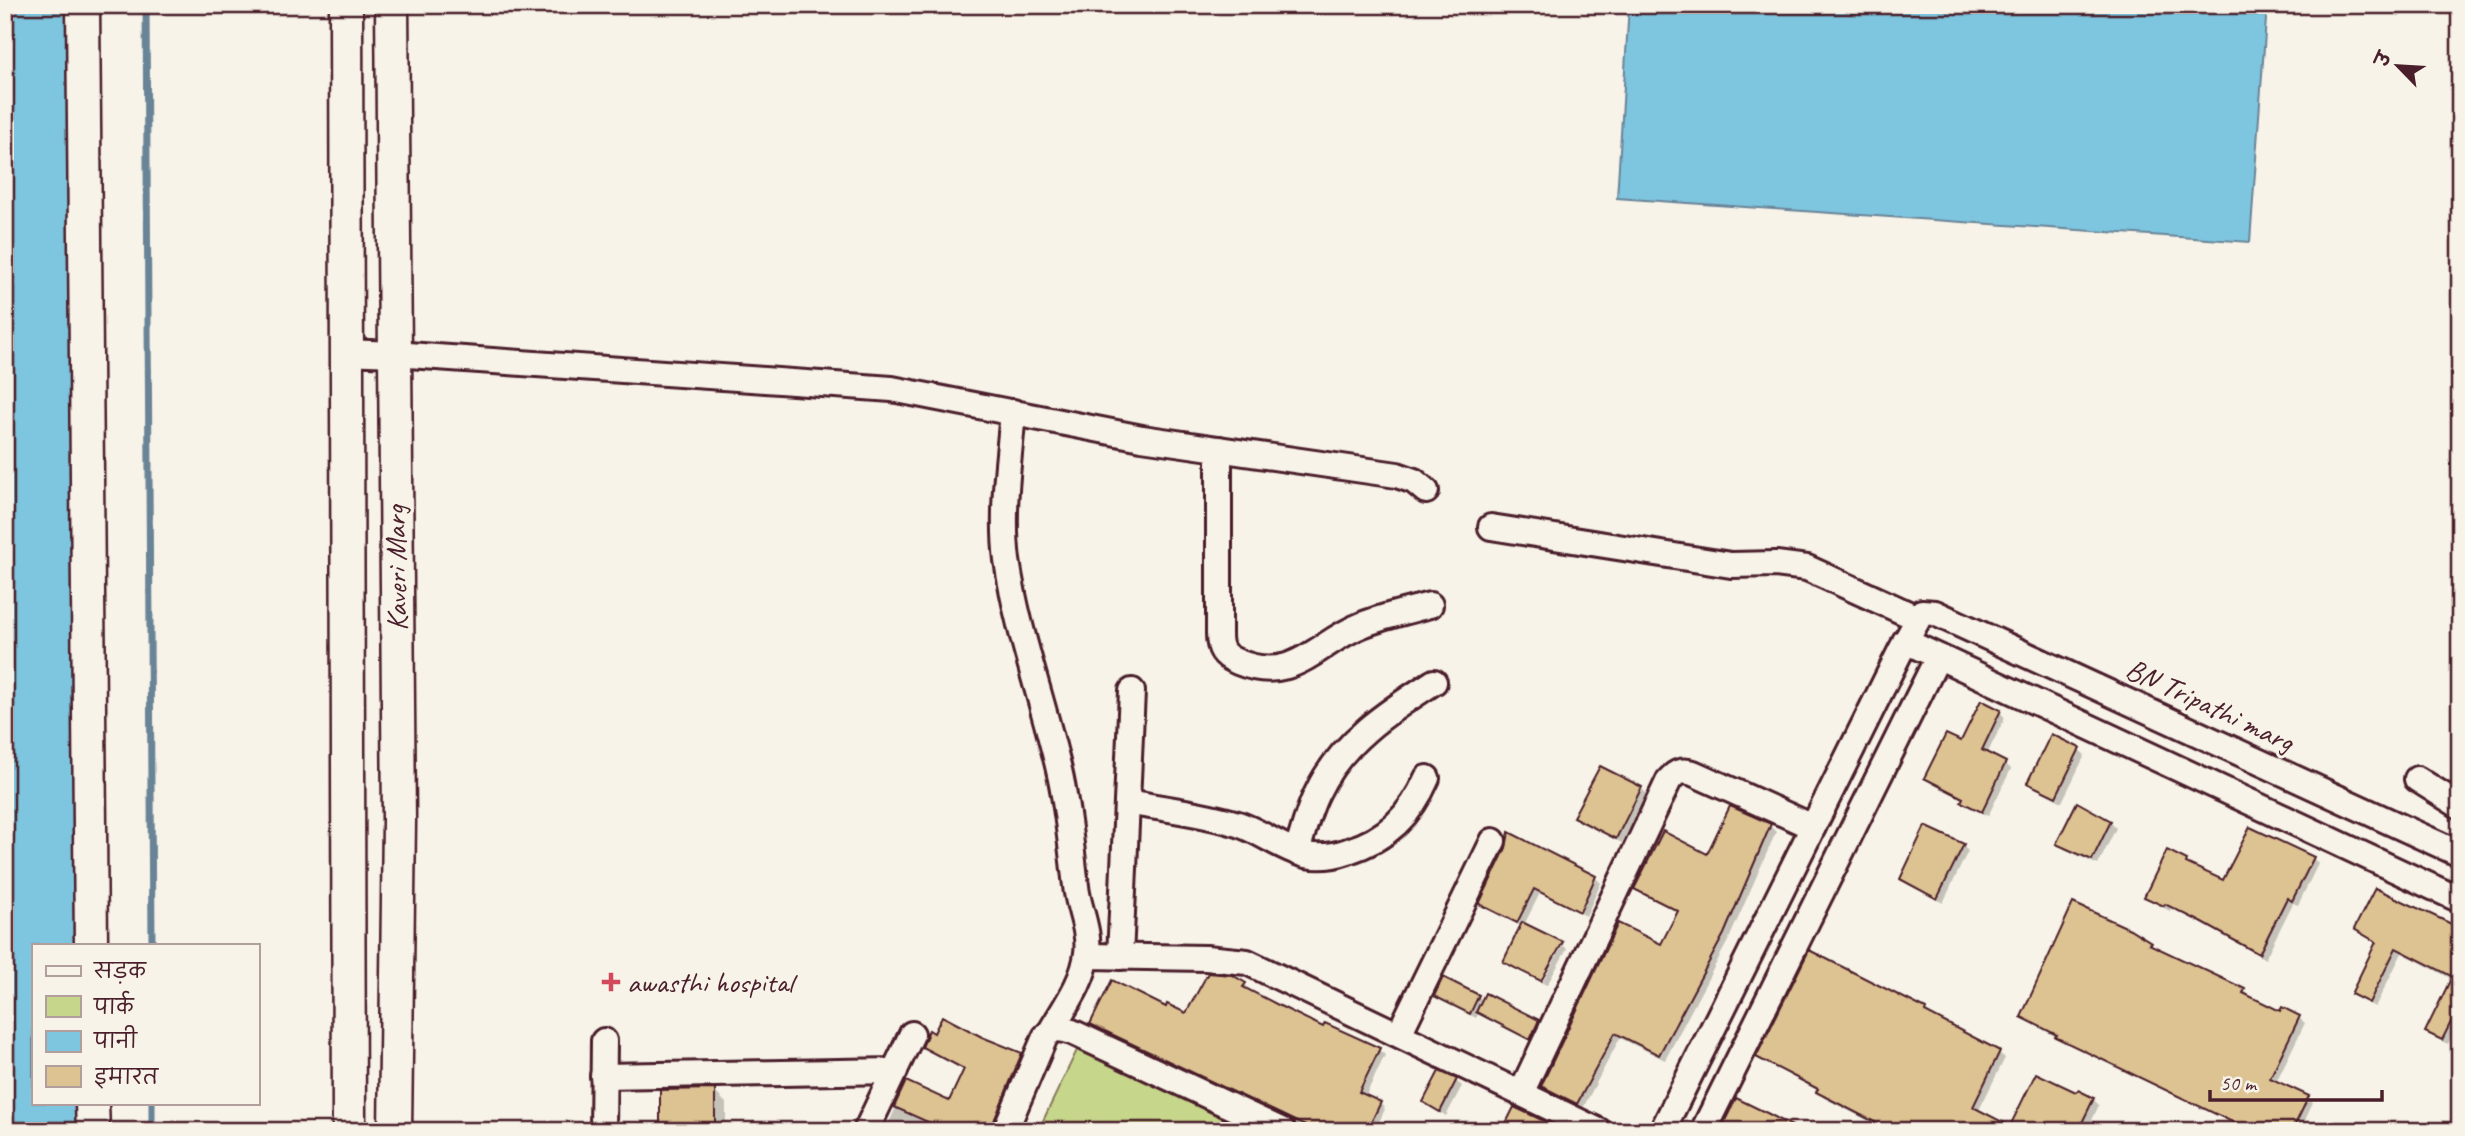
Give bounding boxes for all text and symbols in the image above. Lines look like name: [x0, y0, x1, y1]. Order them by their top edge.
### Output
north arrow: [2364, 32, 2434, 102]
text: उ: [2369, 46, 2398, 72]
street label: Kaveri Marg: [376, 503, 416, 631]
street label: BN Tripathi marg: [2120, 650, 2301, 761]
legend: [32, 944, 259, 1104]
text: सड़क: [93, 958, 147, 984]
place label: awasthi hospital: [627, 963, 798, 1001]
marker: awasthi hospital: [601, 972, 621, 992]
text: पार्क: [93, 990, 135, 1020]
text: पानी: [93, 1025, 139, 1054]
scale bar: [2210, 1059, 2381, 1103]
text: इमारत: [94, 1064, 160, 1090]
text: 50 m: [2220, 1070, 2258, 1096]

